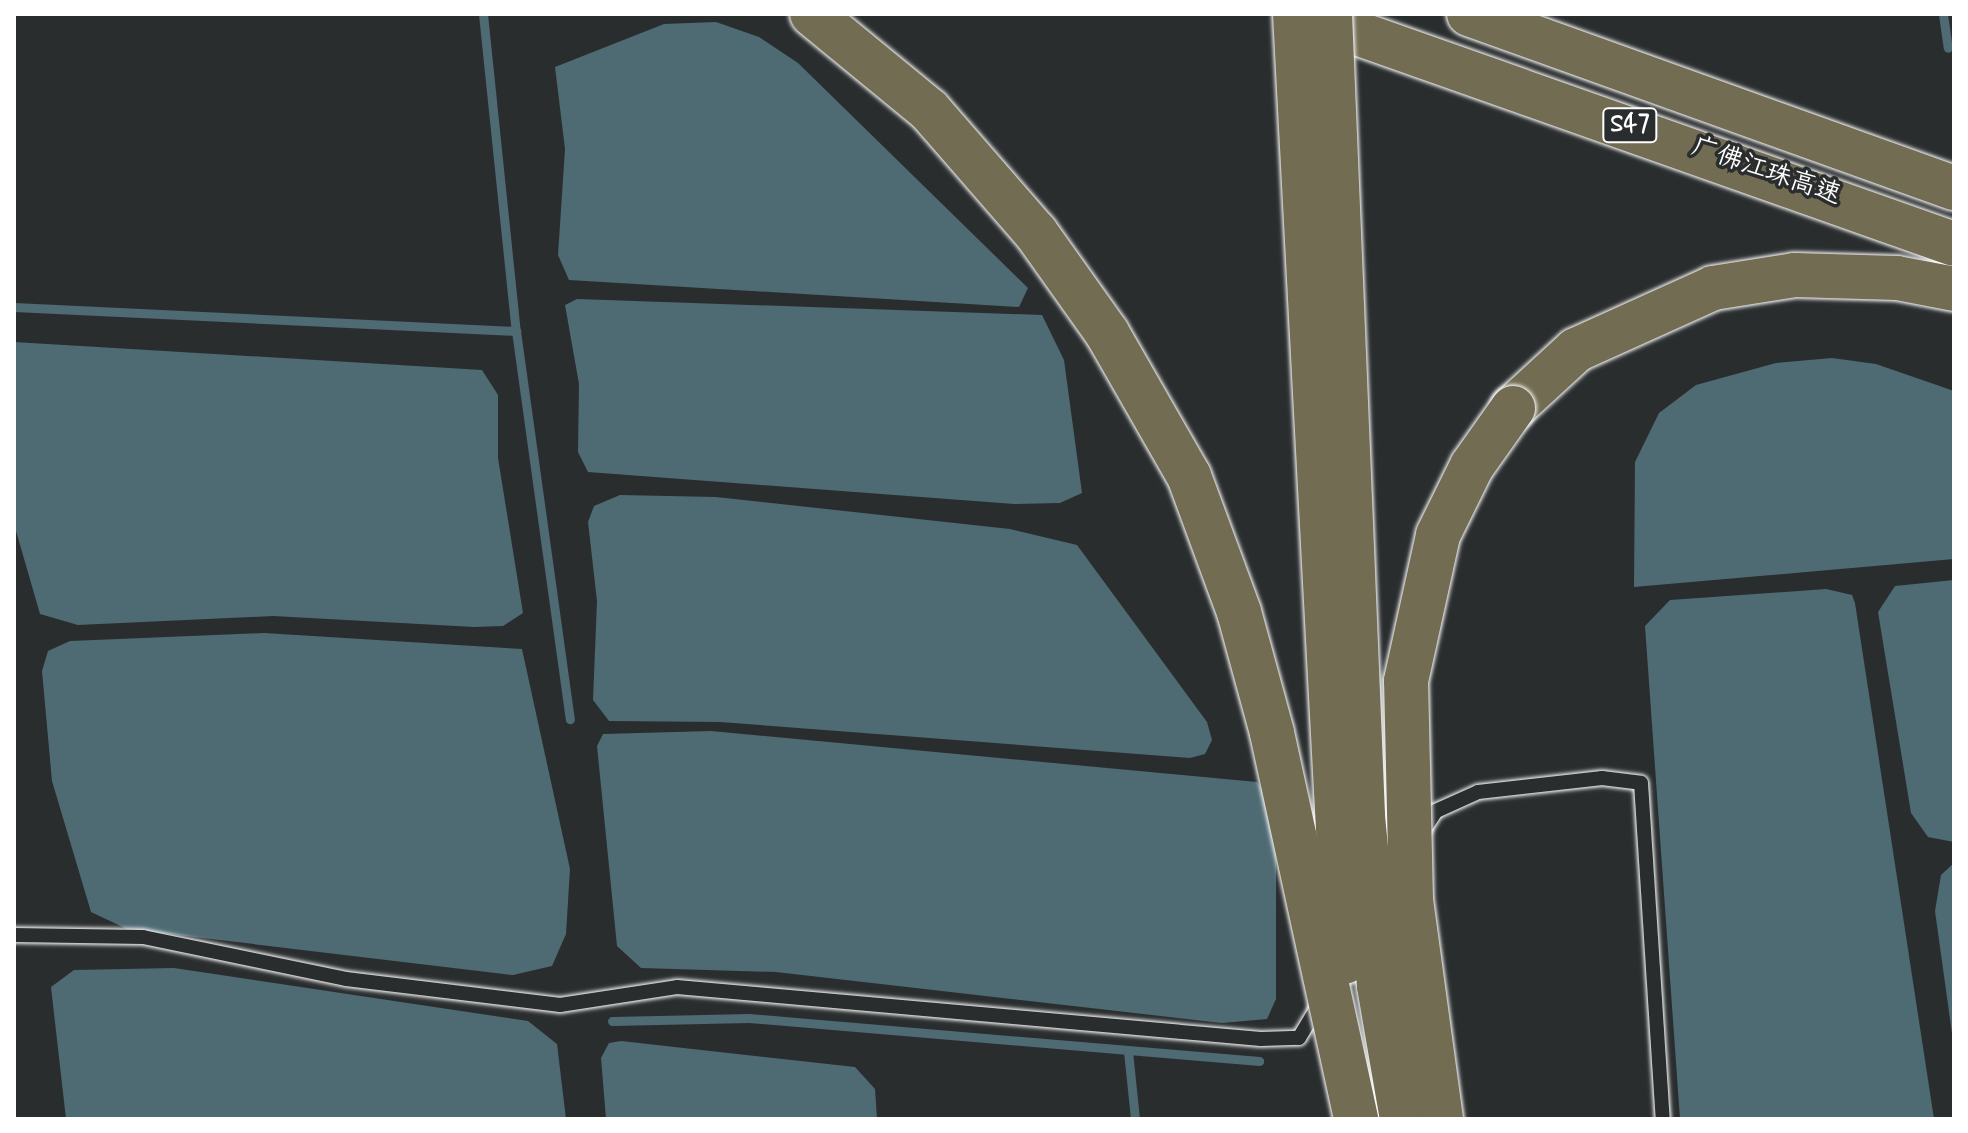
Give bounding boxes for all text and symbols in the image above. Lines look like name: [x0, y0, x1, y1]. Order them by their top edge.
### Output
road number: S47: [1602, 105, 1658, 145]
street label: 广佛江珠高速: [1687, 132, 1845, 212]

